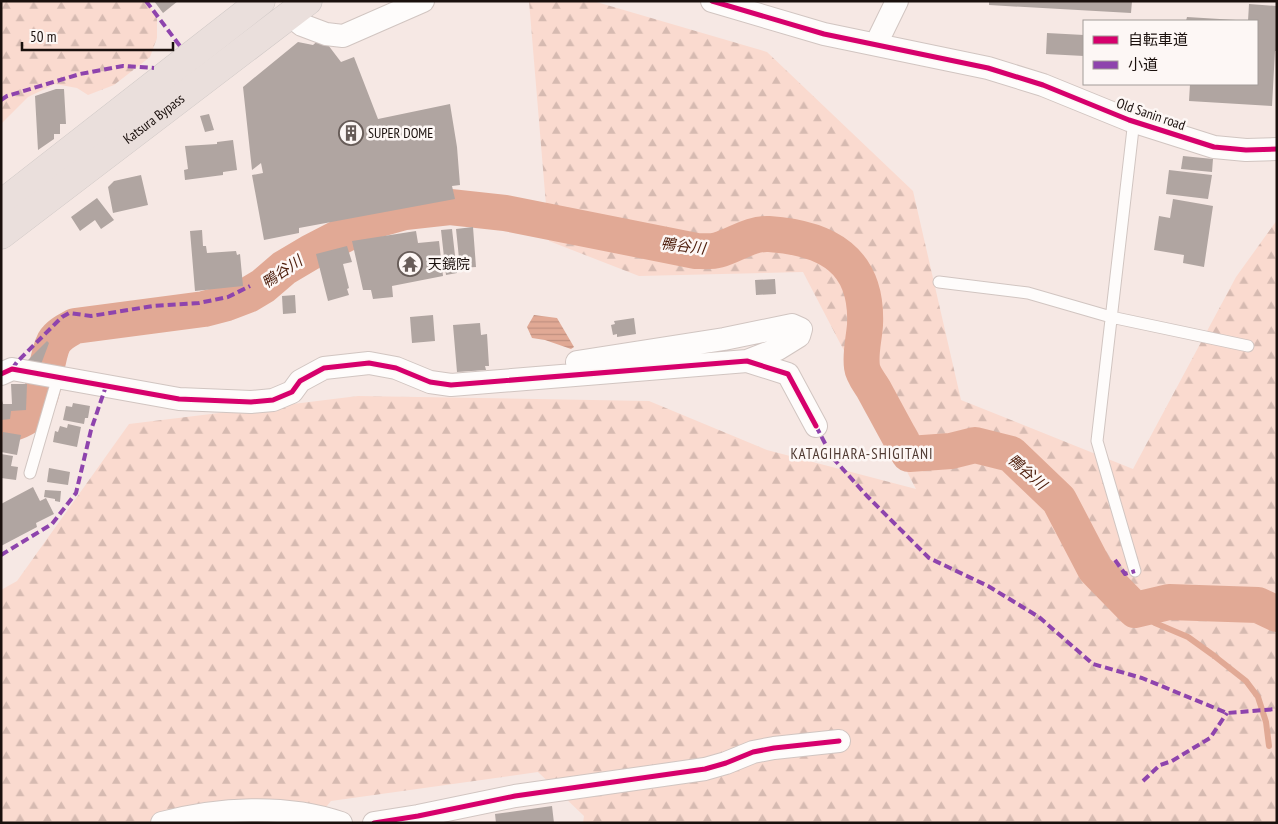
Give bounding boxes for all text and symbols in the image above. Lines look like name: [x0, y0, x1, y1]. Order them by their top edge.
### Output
scale bar: [22, 20, 174, 52]
legend: [1083, 20, 1258, 85]
text: 50 m: [30, 27, 56, 46]
text: 自転車道: [1128, 30, 1188, 49]
text: 小道: [1128, 55, 1158, 74]
street label: Katsura Bypass: [119, 89, 188, 148]
street label: Old Sanin road: [1114, 94, 1188, 134]
building icon: SUPER DOME: [338, 120, 364, 146]
place label: SUPER DOME: [368, 124, 433, 142]
water label: 鴨谷川: [660, 233, 709, 258]
water label: 鴨谷川: [258, 250, 307, 292]
temple icon: 天鏡院: [397, 251, 423, 277]
place label: 天鏡院: [428, 255, 470, 273]
district label: KATAGIHARA-SHIGITANI: [790, 444, 934, 463]
water label: 鴨谷川: [1004, 450, 1052, 495]

